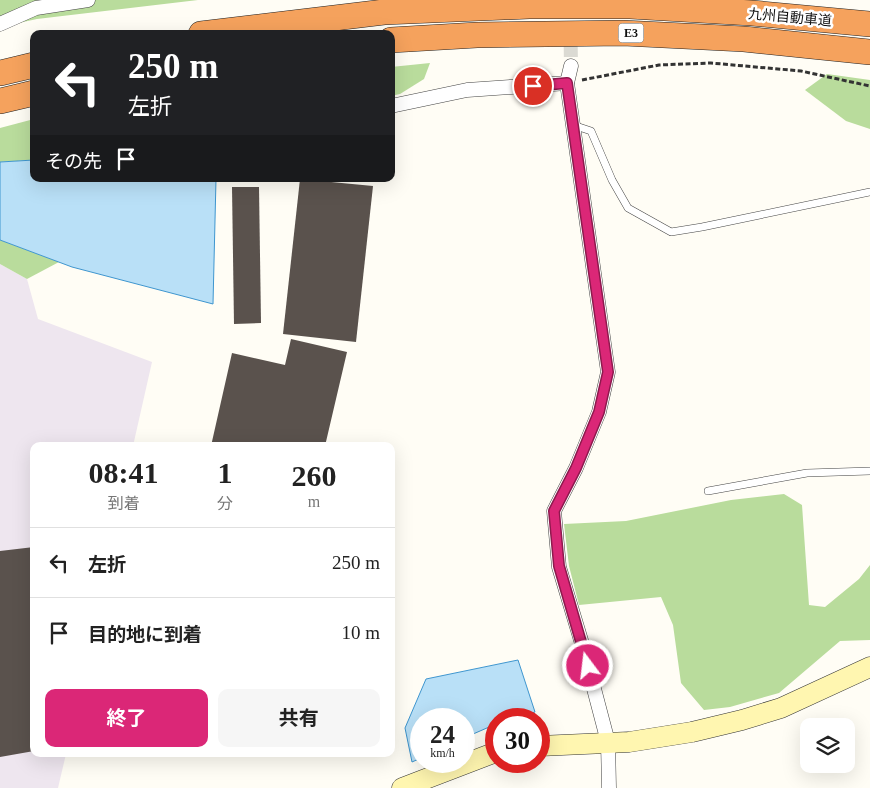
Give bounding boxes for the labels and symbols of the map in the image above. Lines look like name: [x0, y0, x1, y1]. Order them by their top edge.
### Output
street label: 九州自動車道: [747, 5, 833, 29]
road number: E3: [618, 23, 644, 42]
pin: [512, 65, 554, 107]
position arrow: [561, 639, 613, 691]
speed limit sign: 30: [485, 708, 550, 773]

